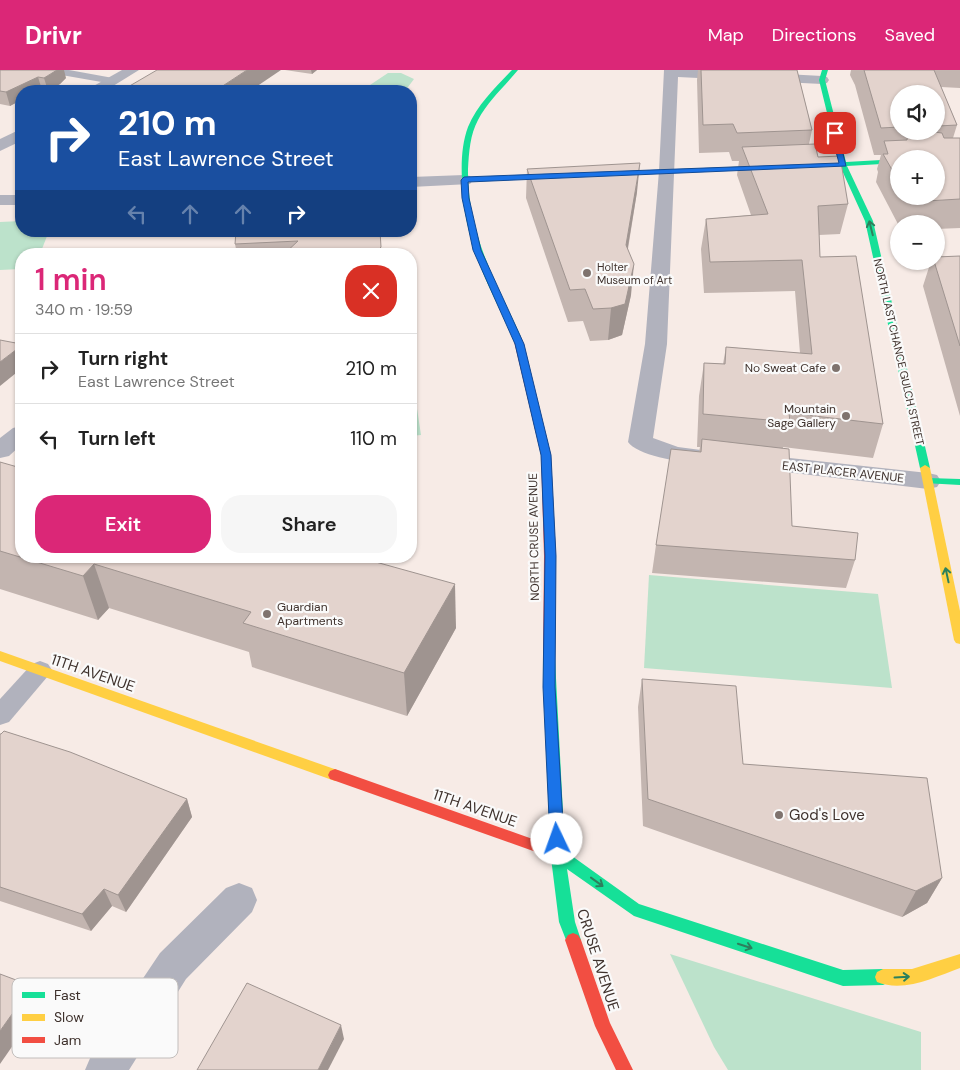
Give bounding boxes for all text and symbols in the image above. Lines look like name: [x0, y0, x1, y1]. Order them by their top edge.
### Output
text: Drivr: [25, 20, 82, 51]
text: Map: [708, 23, 744, 47]
text: Directions: [772, 23, 857, 47]
text: Saved: [885, 23, 935, 47]
map controls: [890, 85, 945, 270]
button: sound: [890, 85, 945, 140]
text: 210 m: [118, 100, 217, 146]
icon: right: [35, 105, 100, 170]
pin: [814, 112, 856, 154]
icon: arrive: [821, 119, 849, 147]
text: East Lawrence Street: [118, 144, 334, 173]
button: +: [890, 150, 945, 205]
icon: left: [123, 200, 151, 228]
icon: ahead: [176, 200, 204, 228]
icon: ahead: [229, 200, 257, 228]
icon: right: [282, 200, 310, 228]
button: −: [890, 215, 945, 270]
one-way arrow: [866, 220, 875, 236]
street label: NORTH LAST CHANCE GULCH STREET: [871, 257, 927, 447]
text: 1 min: [35, 260, 107, 299]
place label: Holter Museum of Art: [597, 260, 672, 287]
button: close: [345, 265, 397, 317]
marker: Holter Museum of Art: [581, 267, 593, 279]
text: 340 m · 19:59: [35, 299, 133, 320]
text: Turn right: [78, 346, 168, 371]
icon: right: [35, 355, 63, 383]
text: 210 m: [345, 356, 397, 381]
place label: No Sweat Cafe: [745, 360, 826, 376]
marker: No Sweat Cafe: [830, 362, 842, 374]
text: East Lawrence Street: [78, 371, 235, 392]
place label: Mountain Sage Gallery: [767, 401, 836, 431]
marker: Mountain Sage Gallery: [840, 410, 852, 422]
icon: left: [35, 425, 63, 453]
text: Turn left: [78, 426, 156, 451]
text: 110 m: [350, 426, 397, 451]
street label: EAST PLACER AVENUE: [781, 458, 905, 486]
street label: NORTH CRUSE AVENUE: [525, 473, 543, 601]
button: Exit: [35, 495, 211, 553]
button: Share: [221, 495, 397, 553]
one-way arrow: [942, 567, 951, 583]
place label: Guardian Apartments: [277, 599, 343, 629]
marker: Guardian Apartments: [261, 608, 273, 620]
street label: 11TH AVENUE: [48, 649, 138, 697]
street label: 11TH AVENUE: [430, 784, 520, 832]
place label: God's Love: [789, 805, 865, 825]
marker: God's Love: [773, 809, 785, 821]
position arrow: [530, 812, 582, 864]
one-way arrow: [590, 877, 603, 888]
street label: CRUSE AVENUE: [572, 906, 624, 1014]
one-way arrow: [737, 942, 752, 951]
one-way arrow: [894, 973, 910, 982]
legend: [12, 978, 178, 1058]
text: Fast: [54, 986, 81, 1004]
text: Slow: [54, 1008, 84, 1026]
text: Jam: [54, 1031, 81, 1049]

